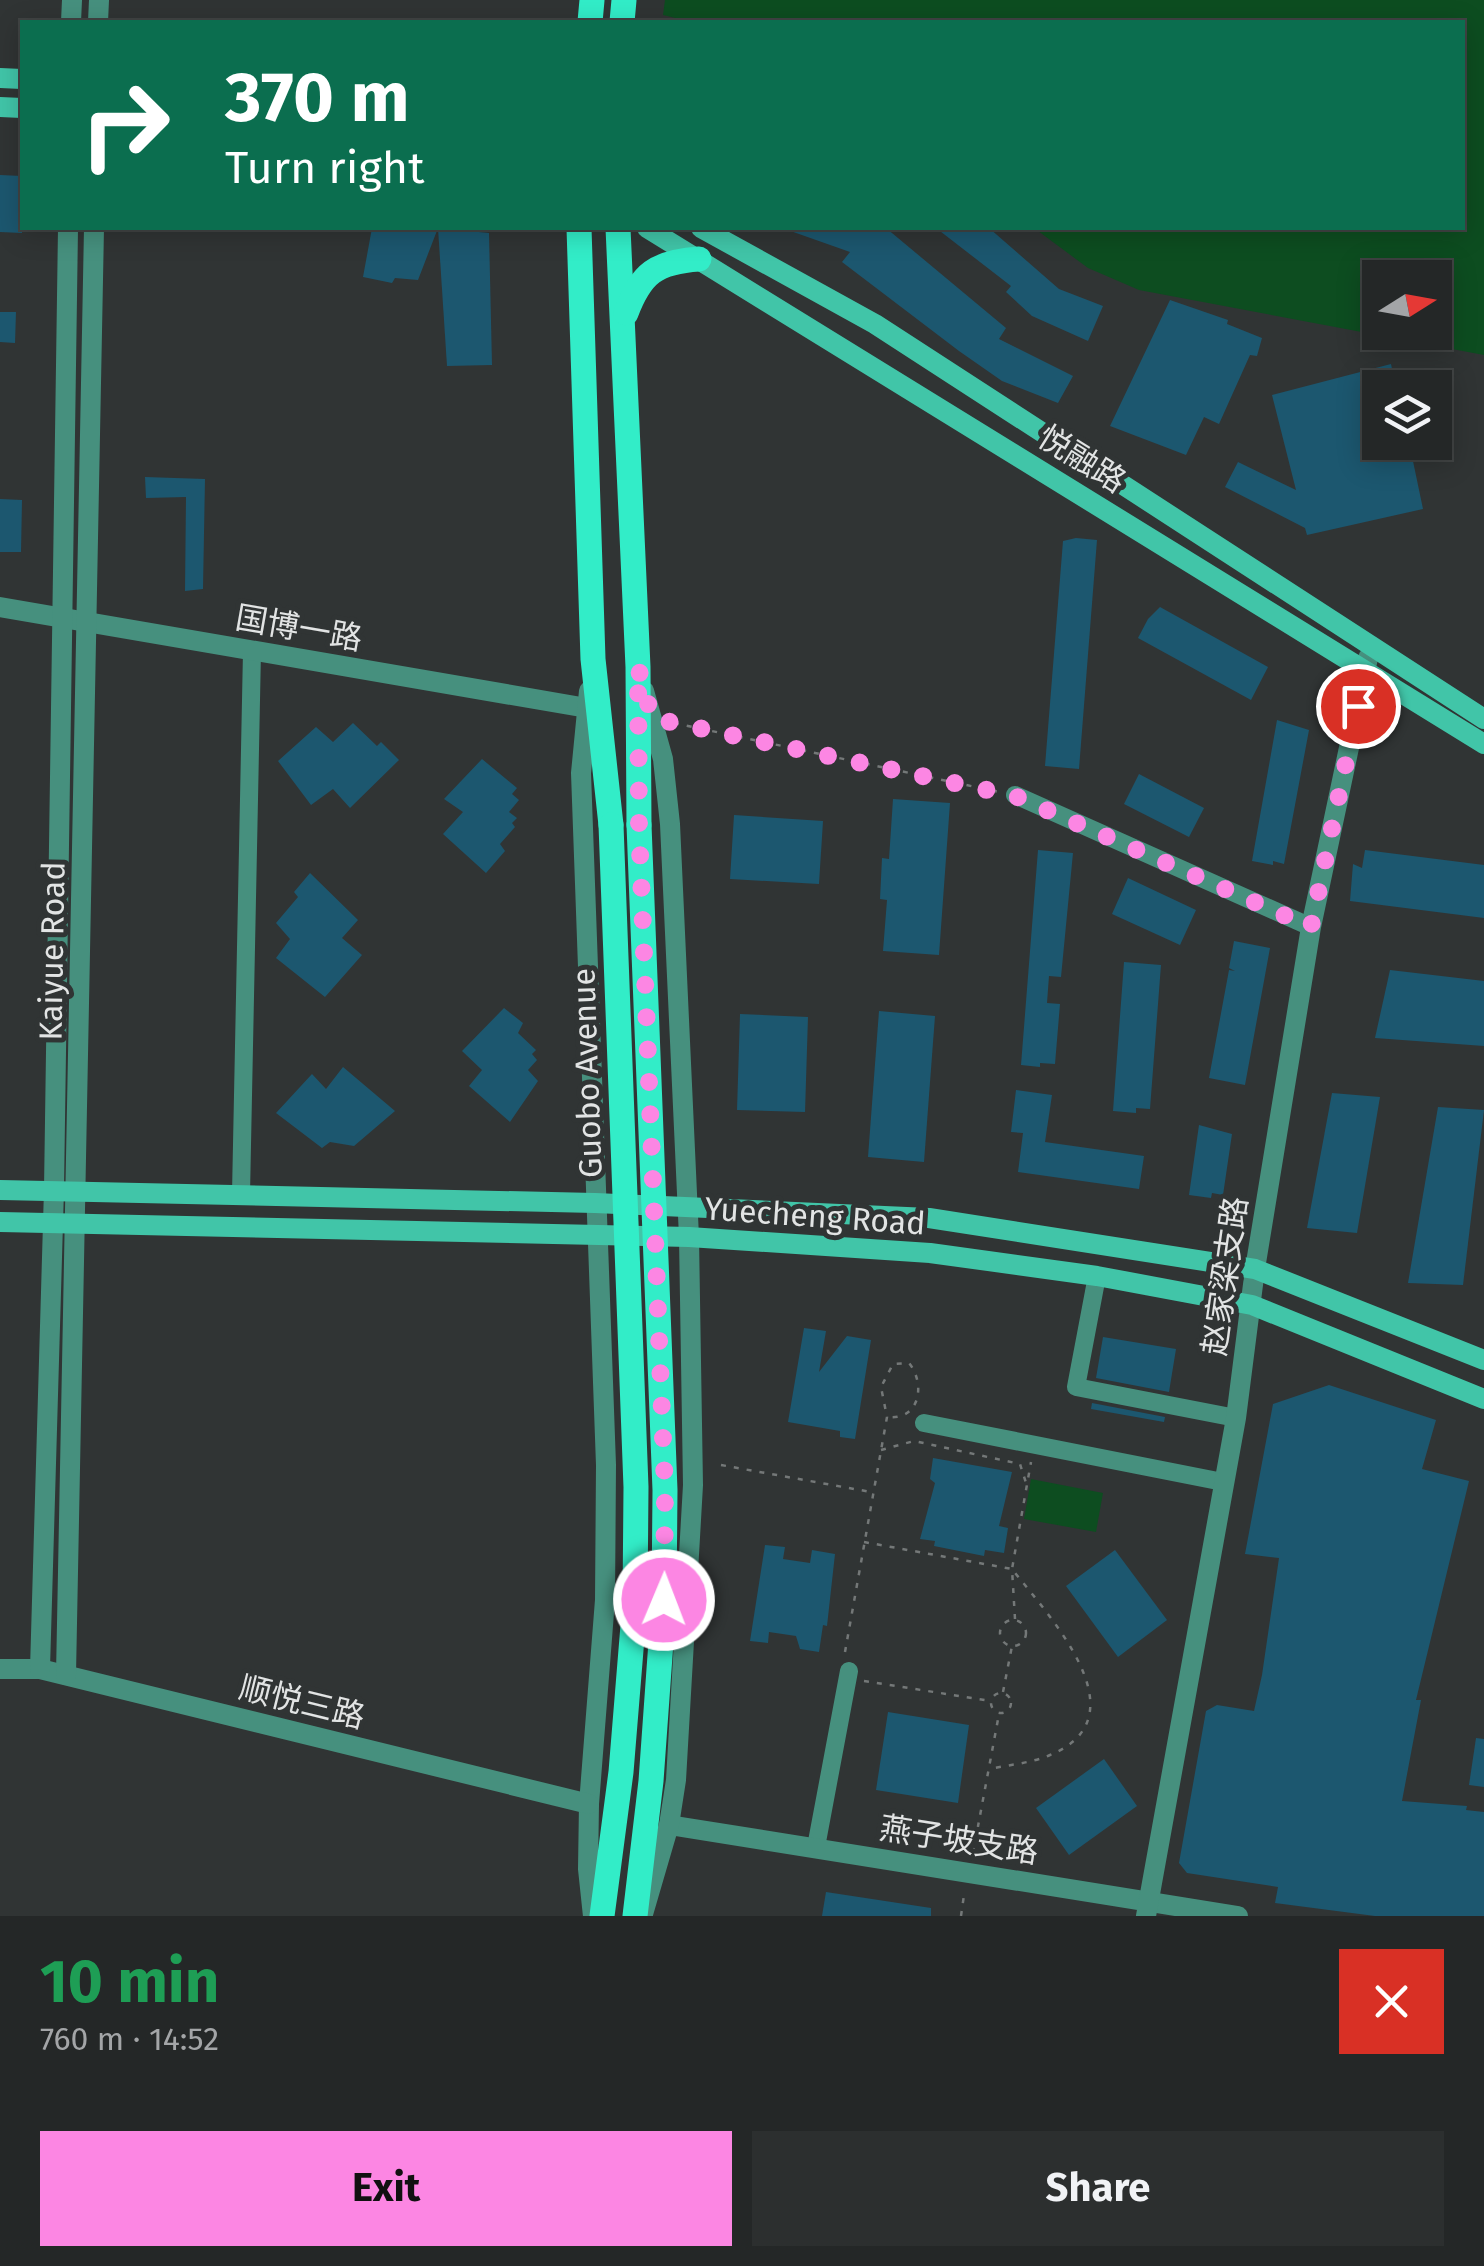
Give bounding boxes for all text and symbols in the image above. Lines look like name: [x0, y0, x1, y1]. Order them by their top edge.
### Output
text: 370 m: [225, 56, 410, 140]
icon: right: [60, 60, 190, 190]
text: Turn right: [225, 141, 424, 195]
north arrow: [1362, 260, 1452, 350]
map controls: [1362, 260, 1452, 460]
button: layers: [1362, 370, 1452, 460]
street label: 悦融路: [1031, 417, 1133, 501]
street label: 国博一路: [233, 598, 365, 658]
pin: [1316, 664, 1401, 749]
icon: arrive: [1331, 679, 1386, 734]
street label: Kaiyue Road: [31, 861, 73, 1041]
street label: Guobo Avenue: [564, 967, 610, 1179]
street label: Yuecheng Road: [703, 1189, 927, 1243]
street label: 赵家梁支路: [1195, 1194, 1255, 1358]
position arrow: [612, 1548, 716, 1652]
street label: 顺悦三路: [235, 1668, 369, 1736]
street label: 燕子坡支路: [877, 1809, 1041, 1871]
text: 10 min: [40, 1946, 219, 2018]
button: close: [1339, 1949, 1444, 2054]
text: 760 m · 14:52: [40, 2020, 219, 2058]
button: Exit: [40, 2131, 732, 2246]
button: Share: [752, 2131, 1444, 2246]

